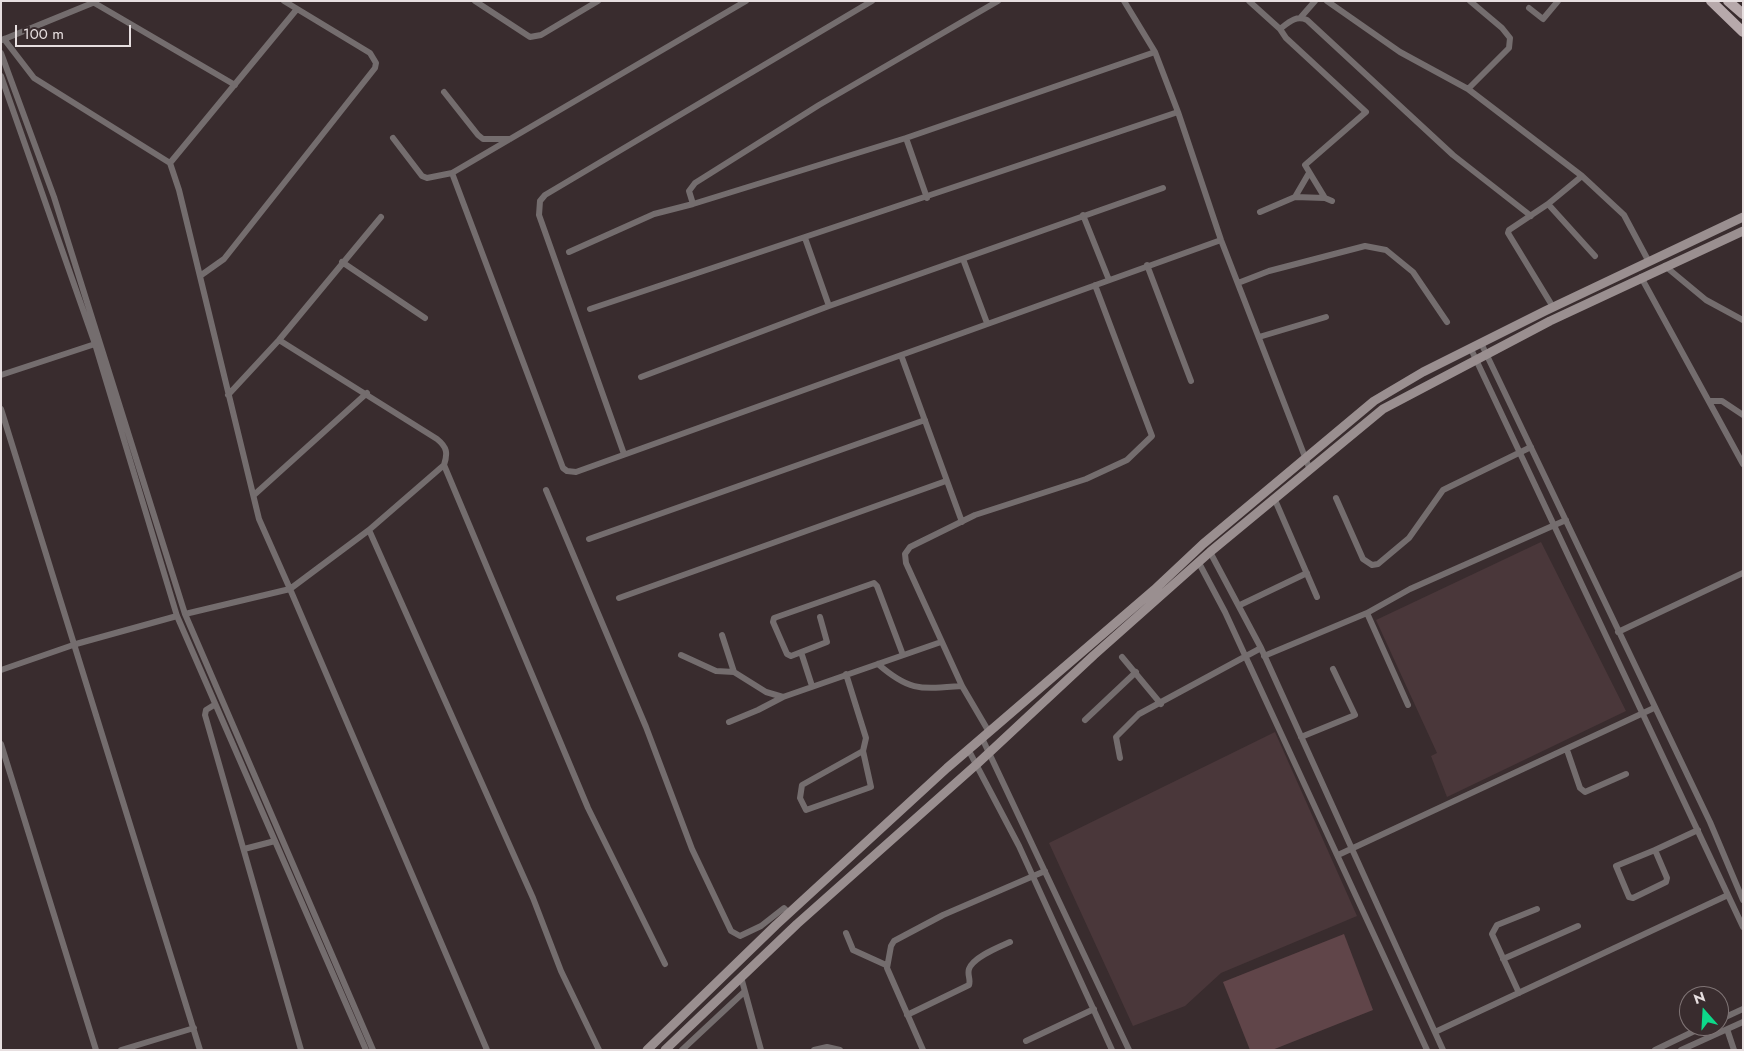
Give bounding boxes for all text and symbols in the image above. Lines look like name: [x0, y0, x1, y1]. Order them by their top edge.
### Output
scale bar: [18, 15, 134, 47]
text: 100 m: [23, 23, 64, 45]
north arrow: [1679, 986, 1729, 1036]
text: N: [1691, 986, 1708, 1009]

